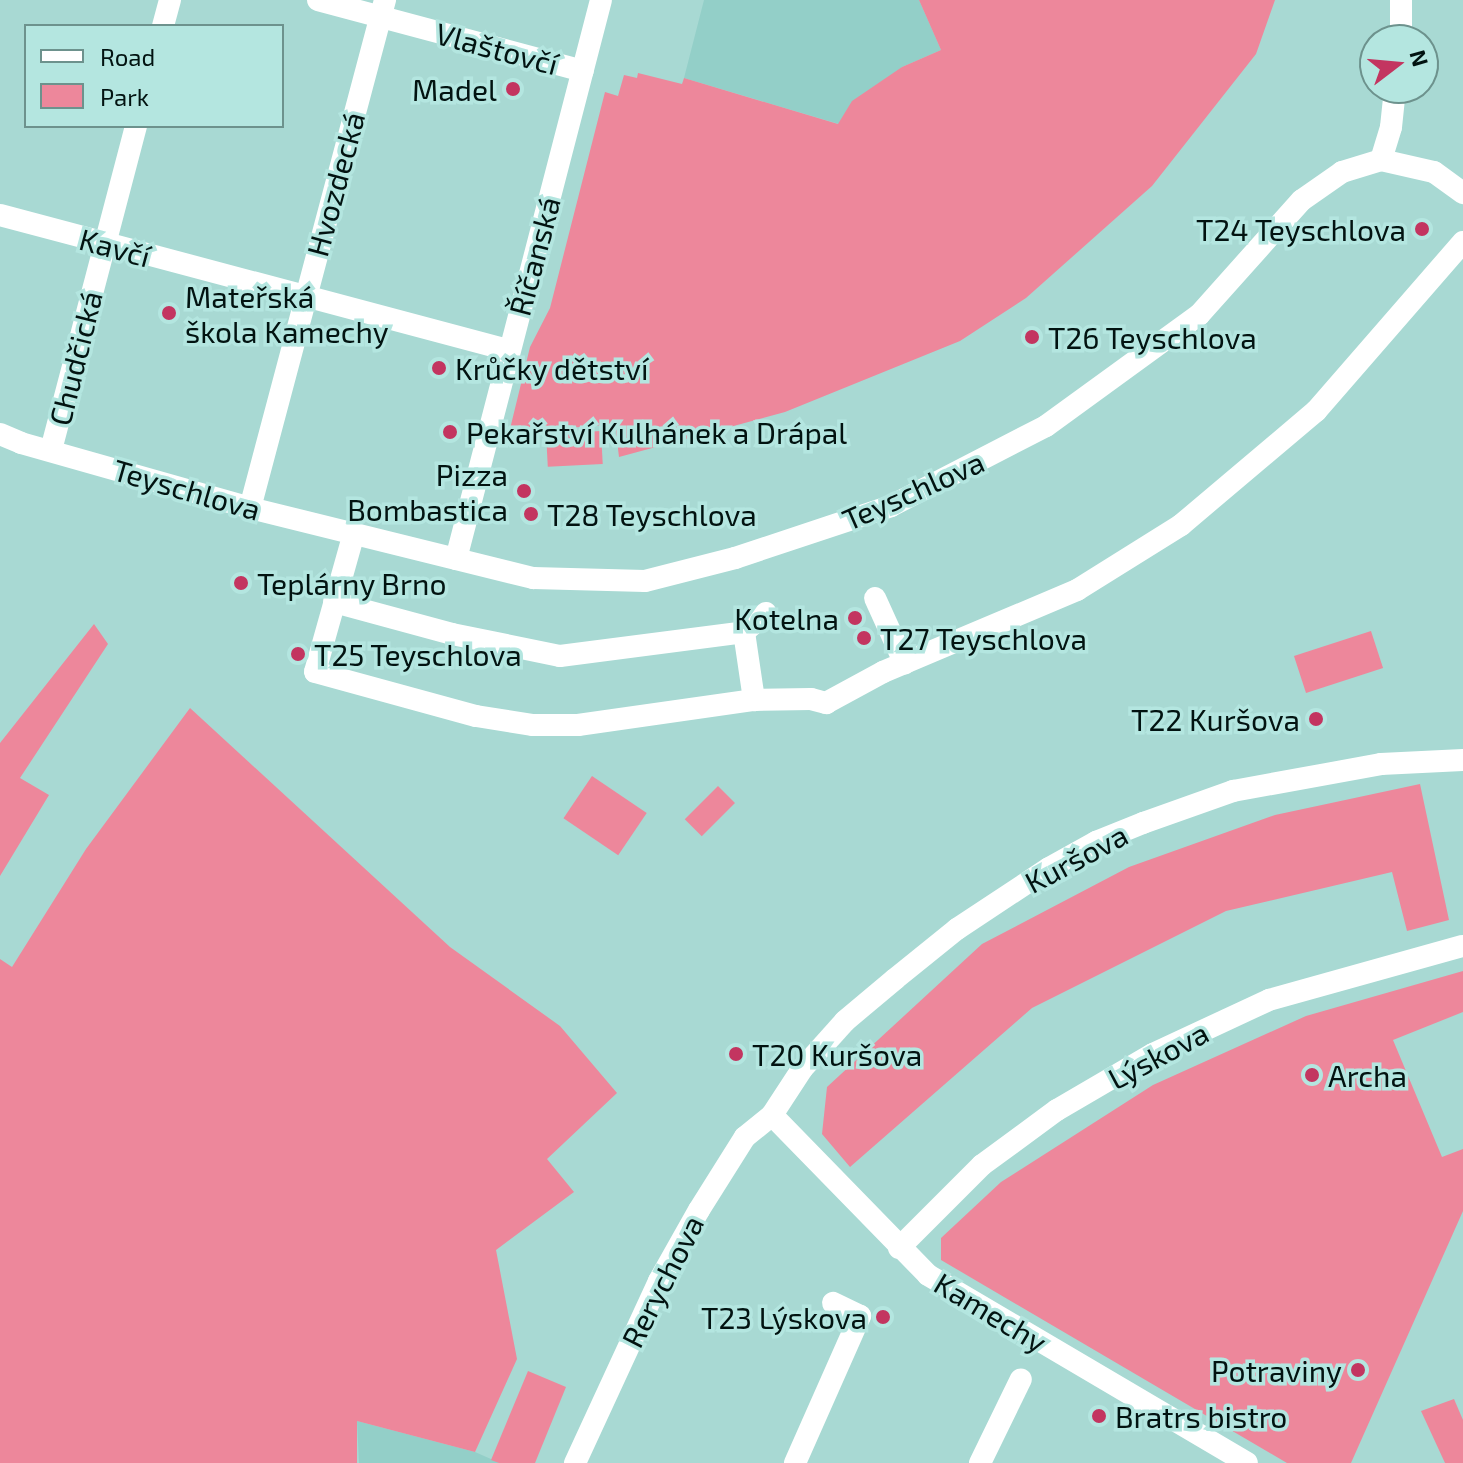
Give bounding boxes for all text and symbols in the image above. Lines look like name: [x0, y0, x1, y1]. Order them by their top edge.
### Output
street label: Vlaštovčí: [432, 14, 562, 82]
legend: [24, 24, 284, 128]
north arrow: [1359, 24, 1439, 104]
text: Road: [100, 42, 155, 71]
text: N: [1405, 47, 1435, 69]
place label: Madel: [412, 71, 497, 107]
marker: Madel: [504, 80, 522, 98]
text: Park: [100, 82, 149, 111]
street label: Hvozdecká: [298, 108, 372, 260]
street label: Říčanská: [501, 193, 567, 319]
place label: T24 Teyschlova: [1195, 211, 1406, 247]
street label: Kavčí: [76, 220, 154, 274]
marker: T24 Teyschlova: [1413, 220, 1431, 238]
place label: Mateřská škola Kamechy: [185, 278, 389, 348]
street label: Chudčická: [41, 287, 109, 429]
marker: Mateřská škola Kamechy: [160, 304, 178, 322]
place label: T26 Teyschlova: [1048, 319, 1257, 355]
marker: T26 Teyschlova: [1023, 328, 1041, 346]
place label: Krůčky dětství: [455, 350, 649, 386]
marker: Krůčky dětství: [430, 359, 448, 377]
place label: Pekařství Kulhánek a Drápal: [466, 414, 848, 450]
marker: Pekařství Kulhánek a Drápal: [441, 423, 459, 441]
street label: Teyschlova: [837, 443, 989, 537]
street label: Teyschlova: [109, 451, 265, 527]
place label: Pizza Bombastica: [347, 456, 508, 526]
marker: Pizza Bombastica: [515, 482, 533, 500]
place label: T28 Teyschlova: [547, 496, 757, 532]
marker: T28 Teyschlova: [522, 505, 540, 523]
place label: Teplárny Brno: [257, 565, 447, 601]
marker: Teplárny Brno: [232, 574, 250, 592]
place label: Kotelna: [734, 600, 839, 636]
marker: Kotelna: [846, 609, 864, 627]
place label: T27 Teyschlova: [880, 620, 1088, 656]
marker: T27 Teyschlova: [855, 629, 873, 647]
place label: T25 Teyschlova: [314, 636, 522, 672]
marker: T25 Teyschlova: [289, 645, 307, 663]
place label: T22 Kuršova: [1131, 701, 1300, 737]
marker: T22 Kuršova: [1307, 710, 1325, 728]
street label: Kuršova: [1019, 816, 1133, 900]
street label: Lýskova: [1102, 1014, 1214, 1096]
place label: T20 Kuršova: [752, 1036, 922, 1072]
marker: T20 Kuršova: [727, 1045, 745, 1063]
place label: Archa: [1328, 1057, 1407, 1093]
marker: Archa: [1303, 1066, 1321, 1084]
street label: Rerychova: [613, 1209, 711, 1353]
street label: Kamechy: [928, 1264, 1054, 1360]
place label: T23 Lýskova: [701, 1299, 867, 1335]
marker: T23 Lýskova: [874, 1308, 892, 1326]
place label: Potraviny: [1211, 1352, 1342, 1388]
marker: Potraviny: [1349, 1361, 1367, 1379]
place label: Bratrs bistro: [1115, 1398, 1287, 1434]
marker: Bratrs bistro: [1090, 1407, 1108, 1425]

